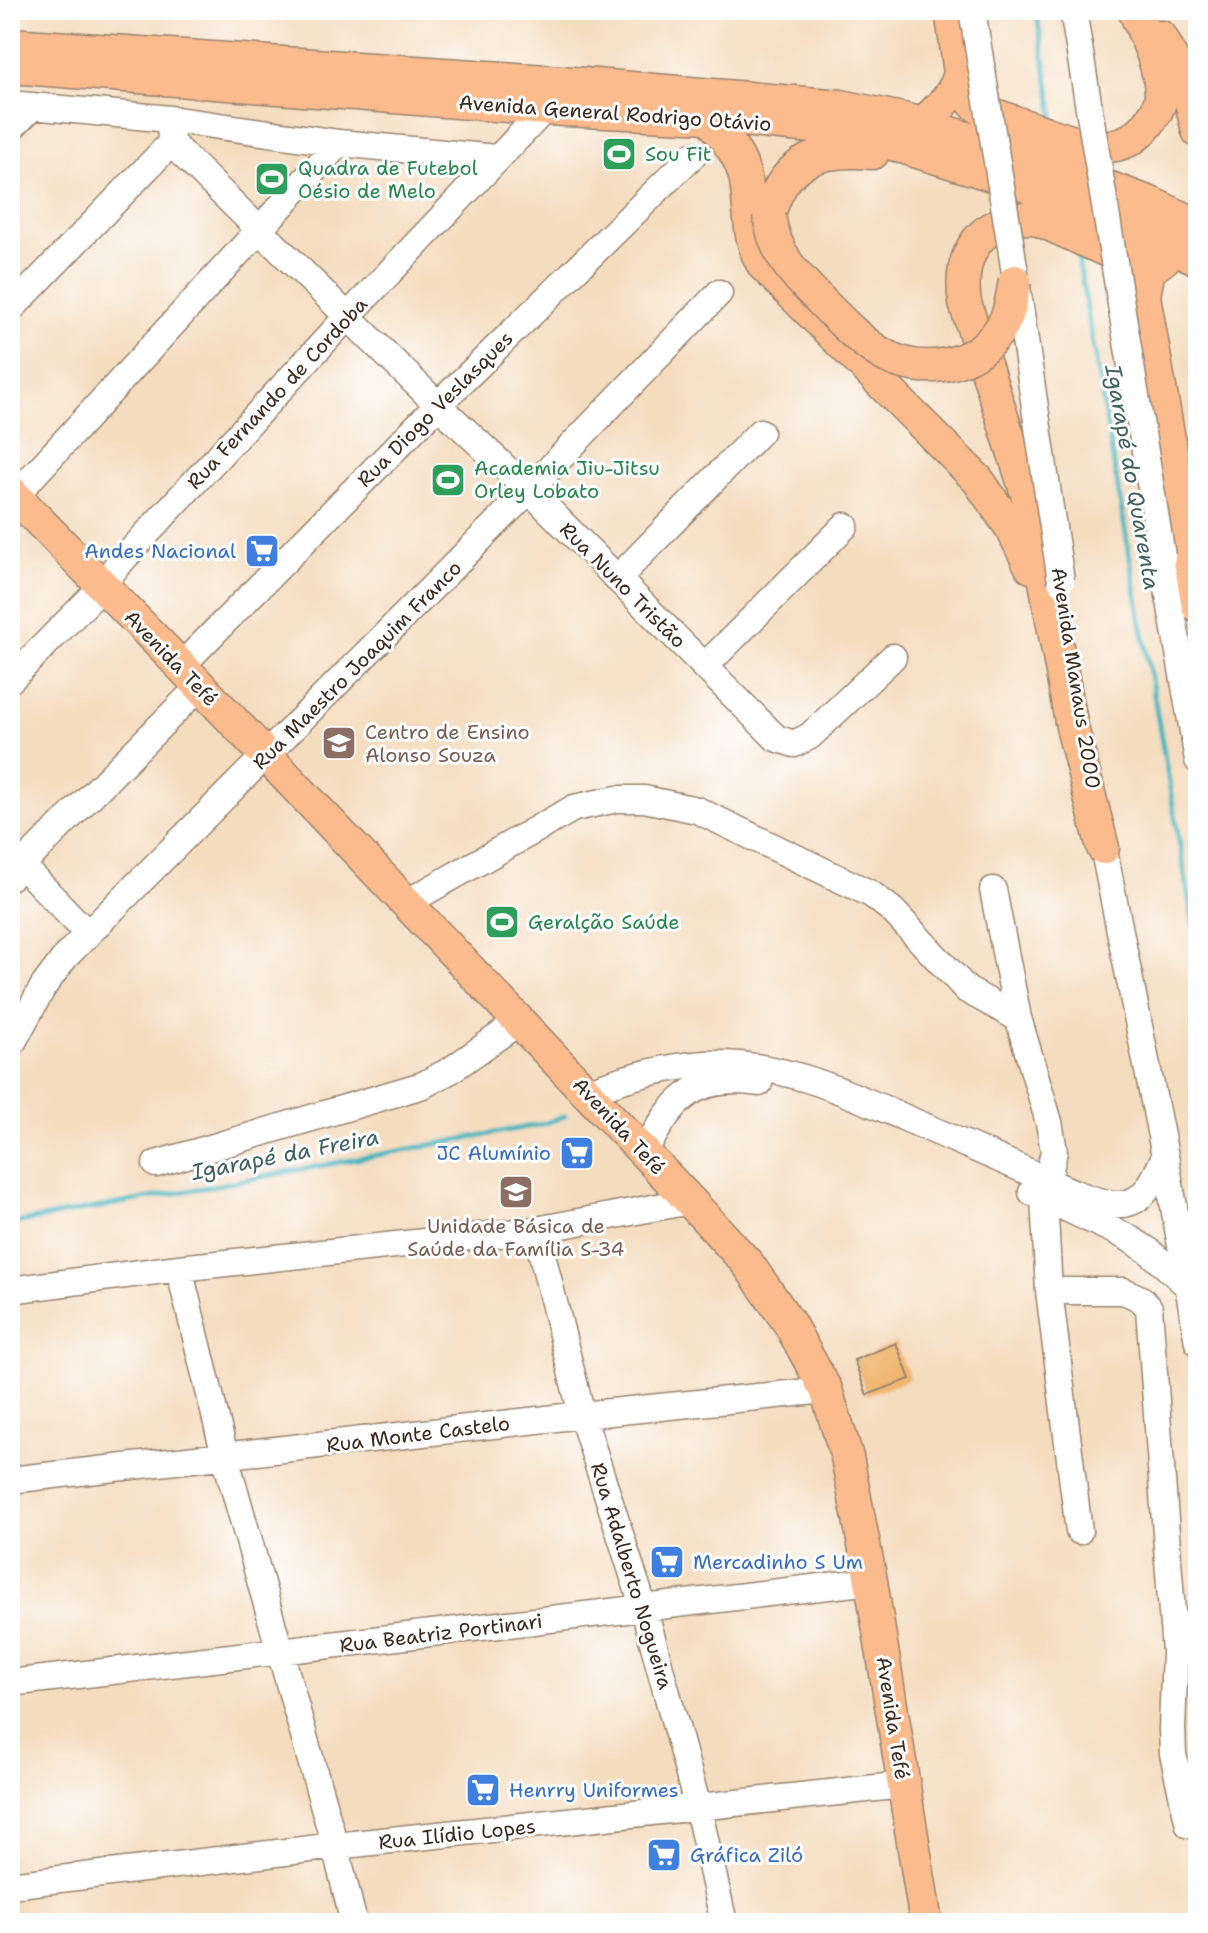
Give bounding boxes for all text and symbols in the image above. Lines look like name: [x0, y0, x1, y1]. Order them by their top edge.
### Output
street label: Avenida General Rodrigo Otávio: [458, 89, 772, 137]
sports icon: Sou Fit: [600, 135, 638, 173]
place label: Sou Fit: [645, 141, 712, 167]
place label: Quadra de Futebol Oésio de Melo: [298, 155, 478, 204]
sports icon: Quadra de Futebol Oésio de Melo: [253, 160, 291, 198]
street label: Rua Fernando de Cordoba: [181, 291, 373, 495]
street label: Rua Diogo Veslasques: [351, 325, 519, 493]
water label: Igarapé do Quarenta: [1098, 361, 1167, 592]
place label: Academia Jiu-Jitsu Orley Lobato: [474, 455, 660, 504]
sports icon: Academia Jiu-Jitsu Orley Lobato: [429, 461, 467, 499]
street label: Rua Nuno Tristão: [554, 516, 692, 654]
supermarket icon: Andes Nacional: [243, 532, 281, 570]
place label: Andes Nacional: [84, 538, 236, 564]
street label: Rua Maestro Joaquim Franco: [247, 555, 467, 775]
street label: Avenida Manaus 2000: [1046, 565, 1106, 791]
street label: Avenida Tefé: [119, 604, 223, 712]
place label: Centro de Ensino Alonso Souza: [365, 719, 530, 768]
school or university icon: Centro de Ensino Alonso Souza: [320, 724, 358, 762]
sports icon: Geralção Saúde: [483, 903, 521, 941]
place label: Geralção Saúde: [528, 909, 680, 935]
street label: Avenida Tefé: [567, 1072, 671, 1180]
water label: Igarapé da Freira: [188, 1122, 381, 1187]
supermarket icon: JC Alumínio: [558, 1134, 596, 1172]
place label: JC Alumínio: [436, 1140, 551, 1166]
school or university icon: Unidade Básica de Saúde da Família S-34: [497, 1173, 535, 1211]
place label: Unidade Básica de Saúde da Família S-34: [407, 1213, 625, 1262]
street label: Rua Monte Castelo: [325, 1410, 511, 1458]
street label: Rua Adalberto Nogueira: [585, 1460, 679, 1693]
supermarket icon: Mercadinho S Um: [648, 1543, 686, 1581]
place label: Mercadinho S Um: [693, 1549, 863, 1575]
street label: Rua Beatriz Portinari: [338, 1608, 544, 1658]
street label: Avenida Tefé: [870, 1655, 916, 1781]
supermarket icon: Henrry Uniformes: [464, 1771, 502, 1809]
place label: Henrry Uniformes: [509, 1777, 679, 1803]
street label: Rua Ilídio Lopes: [377, 1813, 537, 1855]
supermarket icon: Gráfica Ziló: [645, 1836, 683, 1874]
place label: Gráfica Ziló: [690, 1842, 803, 1868]

